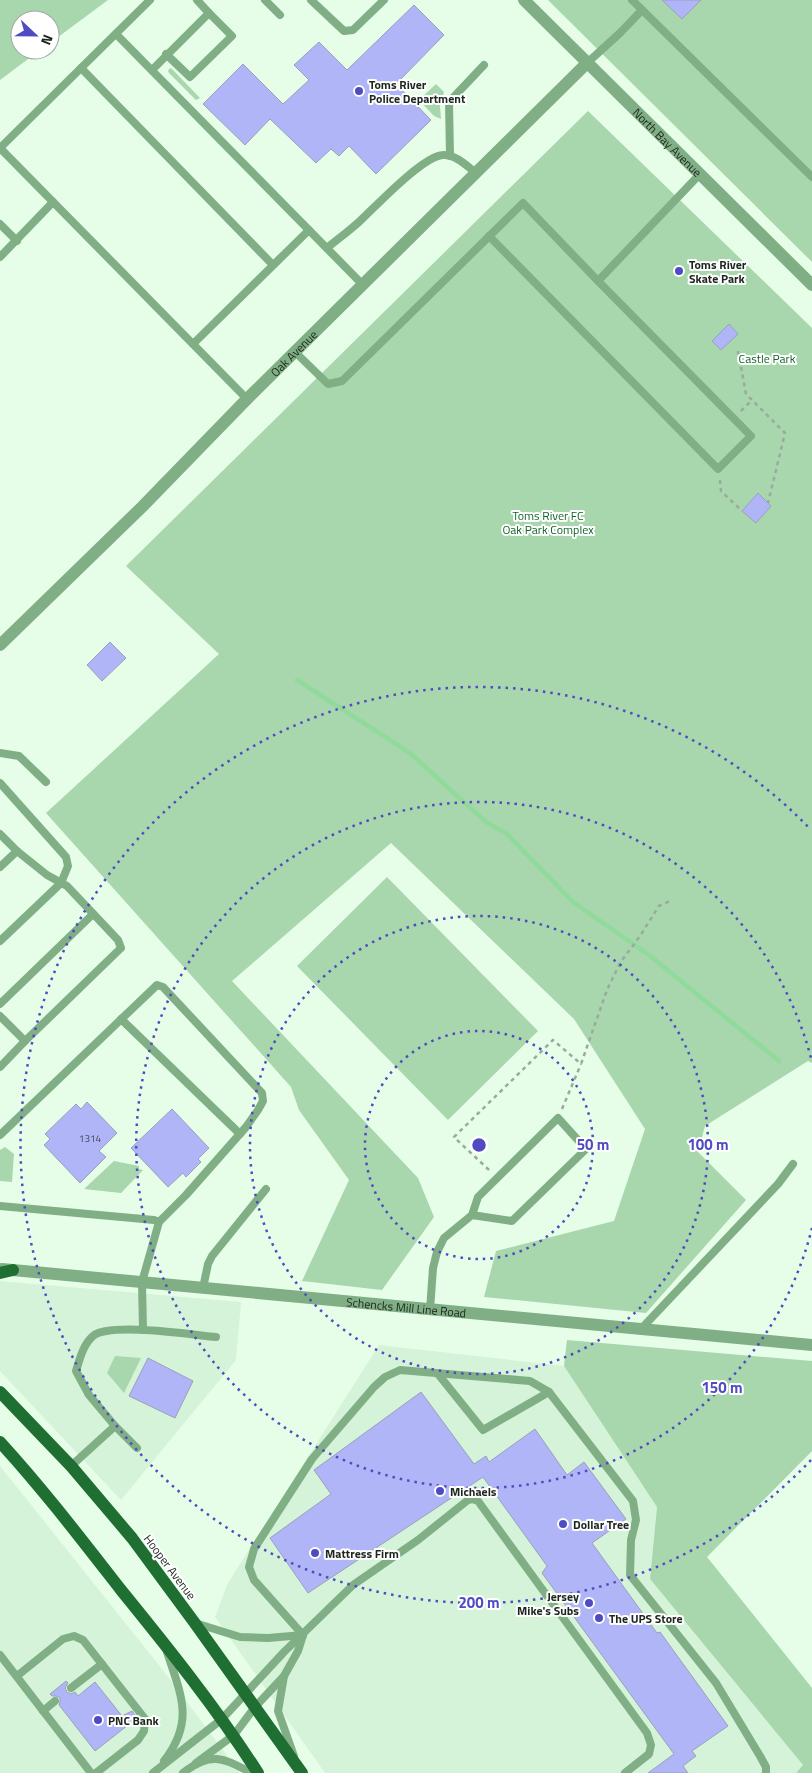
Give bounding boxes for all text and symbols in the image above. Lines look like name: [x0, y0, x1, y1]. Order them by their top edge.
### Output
north arrow: [10, 10, 60, 60]
text: N: [36, 32, 59, 48]
place label: Toms River Police Department: [369, 75, 466, 108]
marker: Toms River Police Department: [353, 85, 365, 97]
street label: North Bay Avenue: [628, 103, 707, 181]
place label: Toms River Skate Park: [689, 255, 747, 288]
marker: Toms River Skate Park: [673, 265, 685, 277]
street label: Oak Avenue: [266, 325, 321, 381]
park label: Castle Park: [739, 349, 796, 368]
park label: Toms River FC Oak Park Complex: [502, 506, 594, 539]
house number: 1314: [79, 1131, 102, 1146]
text: 50 m: [577, 1133, 609, 1156]
text: 100 m: [687, 1133, 729, 1156]
centre of rings: [470, 1136, 488, 1154]
street label: Schencks Mill Line Road: [345, 1292, 467, 1322]
text: 150 m: [701, 1376, 743, 1399]
place label: Michaels: [450, 1482, 497, 1501]
marker: Michaels: [434, 1485, 446, 1497]
place label: Dollar Tree: [573, 1515, 629, 1534]
marker: Dollar Tree: [557, 1518, 569, 1530]
street label: Hooper Avenue: [139, 1530, 201, 1604]
place label: Mattress Firm: [325, 1544, 399, 1563]
marker: Mattress Firm: [309, 1547, 321, 1559]
place label: Jersey Mike's Subs: [517, 1587, 579, 1620]
text: 200 m: [458, 1591, 500, 1614]
marker: Jersey Mike's Subs: [583, 1597, 595, 1609]
place label: The UPS Store: [609, 1609, 683, 1628]
marker: The UPS Store: [593, 1612, 605, 1624]
place label: PNC Bank: [108, 1711, 160, 1730]
marker: PNC Bank: [92, 1714, 104, 1726]

